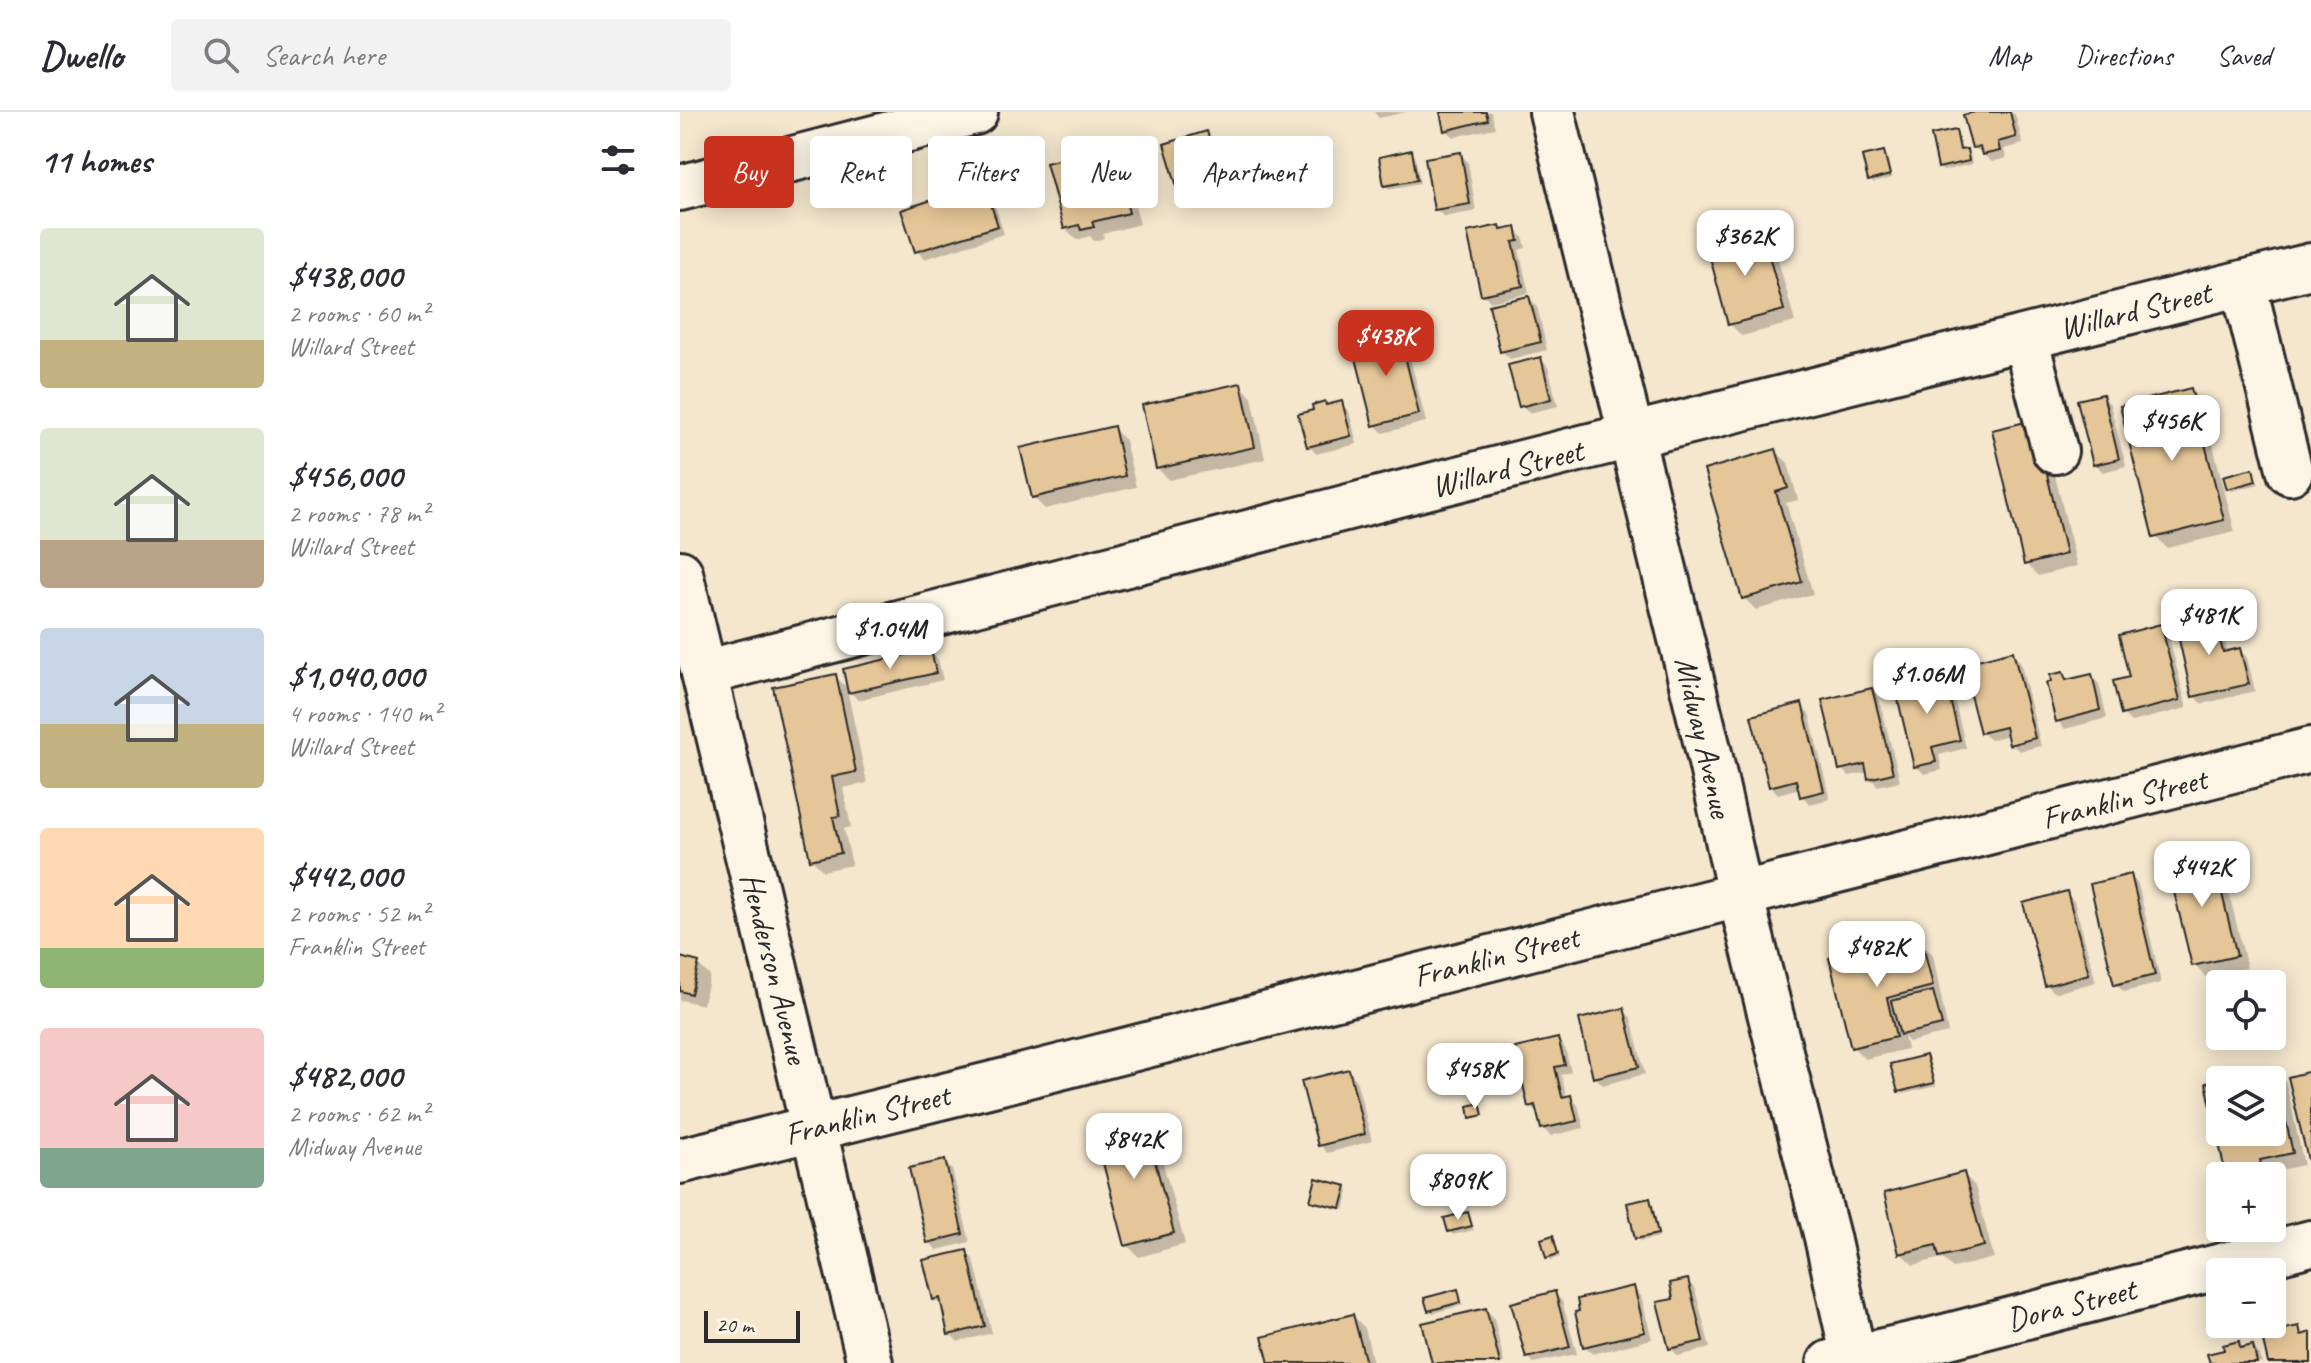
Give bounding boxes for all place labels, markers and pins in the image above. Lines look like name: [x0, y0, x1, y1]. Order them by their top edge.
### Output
pin: $362K: [1689, 210, 1801, 278]
pin: $438K: [1330, 310, 1442, 378]
pin: $456K: [2116, 395, 2228, 463]
pin: $481K: [2153, 589, 2265, 657]
pin: $1.04M: [825, 603, 955, 671]
pin: $1.06M: [1862, 648, 1992, 716]
pin: $442K: [2146, 841, 2258, 909]
pin: $482K: [1821, 921, 1933, 989]
pin: $458K: [1419, 1043, 1531, 1111]
pin: $842K: [1078, 1113, 1190, 1181]
pin: $809K: [1402, 1154, 1514, 1222]

